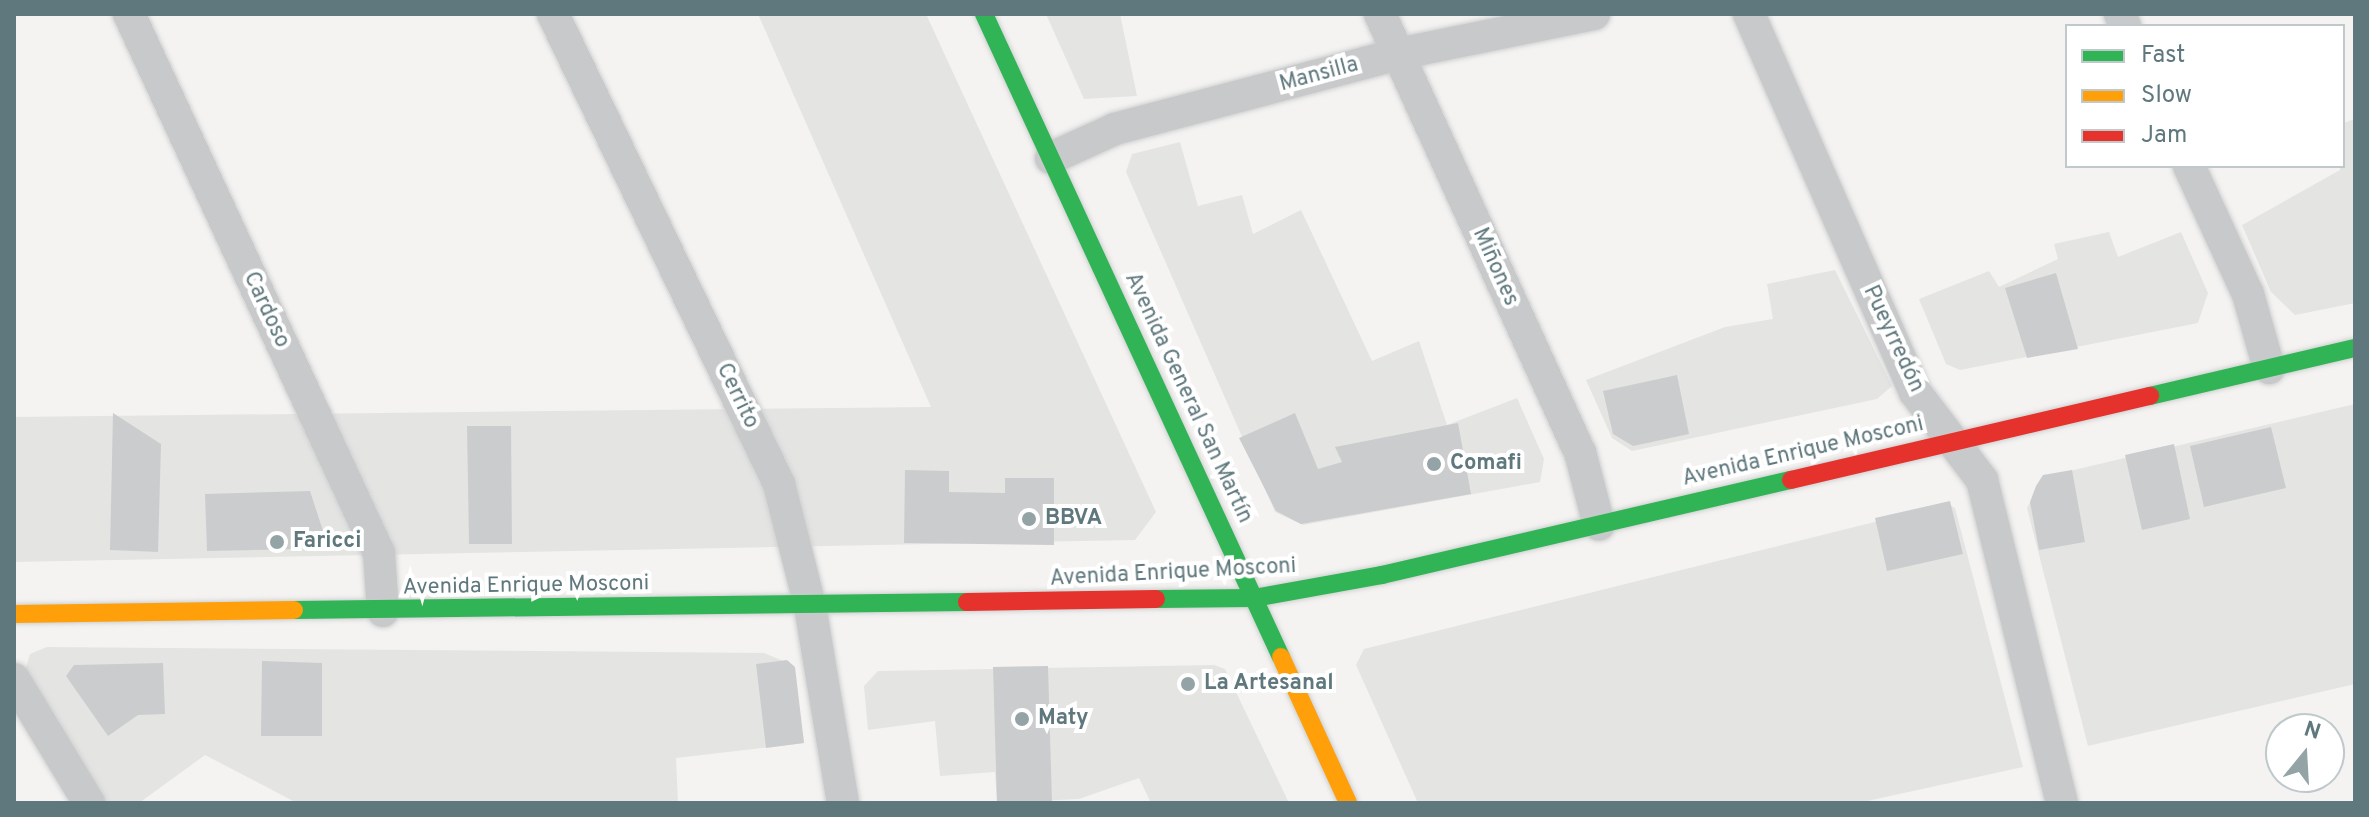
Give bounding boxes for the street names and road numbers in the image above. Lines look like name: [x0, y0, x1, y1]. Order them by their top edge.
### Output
street label: Mansilla: [1277, 52, 1361, 98]
street label: Miñones: [1466, 224, 1524, 310]
street label: Cardoso: [237, 268, 295, 352]
street label: Avenida General San Martín: [1118, 269, 1258, 527]
street label: Pueyrredón: [1857, 281, 1929, 397]
street label: Cerrito: [710, 359, 764, 433]
street label: Avenida Enrique Mosconi: [1680, 411, 1926, 493]
street label: Avenida Enrique Mosconi: [1049, 553, 1297, 593]
street label: Avenida Enrique Mosconi: [402, 571, 650, 601]

